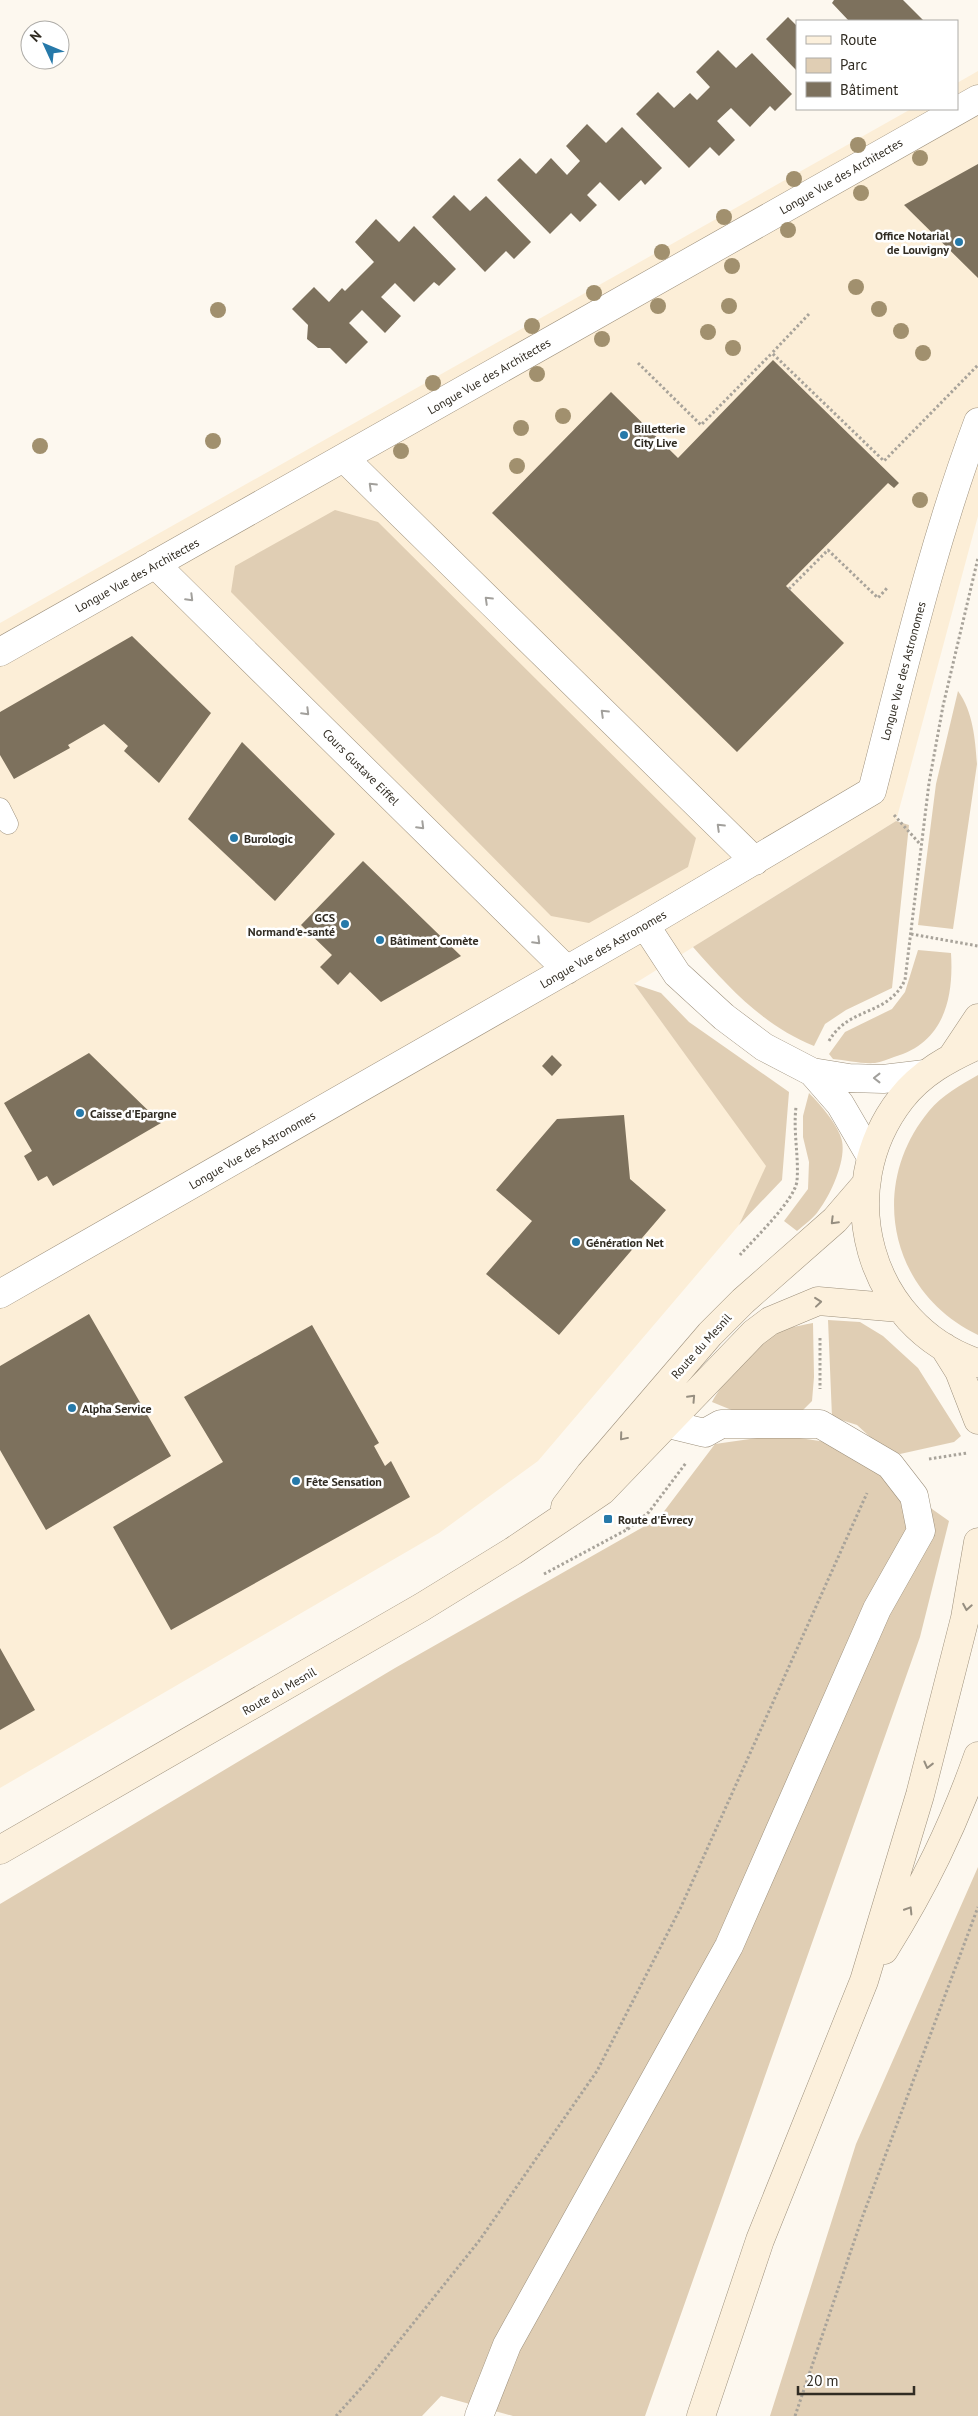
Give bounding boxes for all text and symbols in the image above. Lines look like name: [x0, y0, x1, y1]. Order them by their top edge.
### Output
north arrow: [20, 20, 70, 70]
legend: [796, 20, 958, 110]
text: N: [26, 26, 45, 46]
text: Route: [840, 30, 877, 49]
text: Parc: [840, 55, 867, 74]
text: Bâtiment: [840, 80, 898, 99]
street label: Longue Vue des Architectes: [777, 135, 905, 217]
place label: Office Notarial de Louvigny: [875, 228, 949, 257]
marker: Office Notarial de Louvigny: [953, 236, 965, 248]
street label: Longue Vue des Architectes: [425, 335, 553, 417]
place label: Billetterie City Live: [634, 421, 685, 450]
marker: Billetterie City Live: [618, 429, 630, 441]
one-way arrow: [369, 483, 378, 492]
street label: Longue Vue des Architectes: [72, 535, 202, 615]
one-way arrow: [184, 592, 193, 601]
one-way arrow: [485, 596, 494, 605]
street label: Longue Vue des Astronomes: [877, 600, 929, 742]
one-way arrow: [300, 707, 309, 716]
one-way arrow: [601, 710, 610, 719]
street label: Cours Gustave Eiffel: [320, 726, 403, 809]
one-way arrow: [416, 821, 425, 830]
one-way arrow: [717, 824, 726, 833]
place label: Burologic: [244, 831, 293, 846]
marker: Burologic: [228, 832, 240, 844]
street label: Longue Vue des Astronomes: [537, 907, 669, 991]
place label: GCS Normand'e-santé: [248, 910, 335, 939]
marker: GCS Normand'e-santé: [339, 918, 351, 930]
place label: Bâtiment Comète: [390, 933, 479, 948]
marker: Bâtiment Comète: [374, 934, 386, 946]
one-way arrow: [531, 935, 540, 944]
one-way arrow: [873, 1073, 880, 1083]
place label: Caisse d'Epargne: [90, 1106, 177, 1121]
marker: Caisse d'Epargne: [74, 1107, 86, 1119]
street label: Longue Vue des Astronomes: [186, 1108, 318, 1192]
one-way arrow: [831, 1215, 840, 1224]
place label: Génération Net: [586, 1235, 665, 1250]
marker: Génération Net: [570, 1236, 582, 1248]
one-way arrow: [815, 1297, 823, 1308]
street label: Route du Mesnil: [668, 1310, 735, 1382]
one-way arrow: [686, 1395, 695, 1404]
place label: Alpha Service: [82, 1401, 152, 1416]
marker: Alpha Service: [66, 1402, 78, 1414]
one-way arrow: [620, 1431, 629, 1440]
place label: Fête Sensation: [306, 1474, 382, 1489]
marker: Fête Sensation: [290, 1475, 302, 1487]
place label: Route d'Évrecy: [618, 1512, 694, 1527]
marker: Route d'Évrecy: [602, 1513, 614, 1525]
one-way arrow: [962, 1603, 972, 1612]
street label: Route du Mesnil: [239, 1664, 319, 1718]
one-way arrow: [923, 1761, 934, 1770]
one-way arrow: [903, 1907, 912, 1916]
scale bar: [798, 2364, 914, 2396]
text: 20 m: [806, 2371, 839, 2390]

